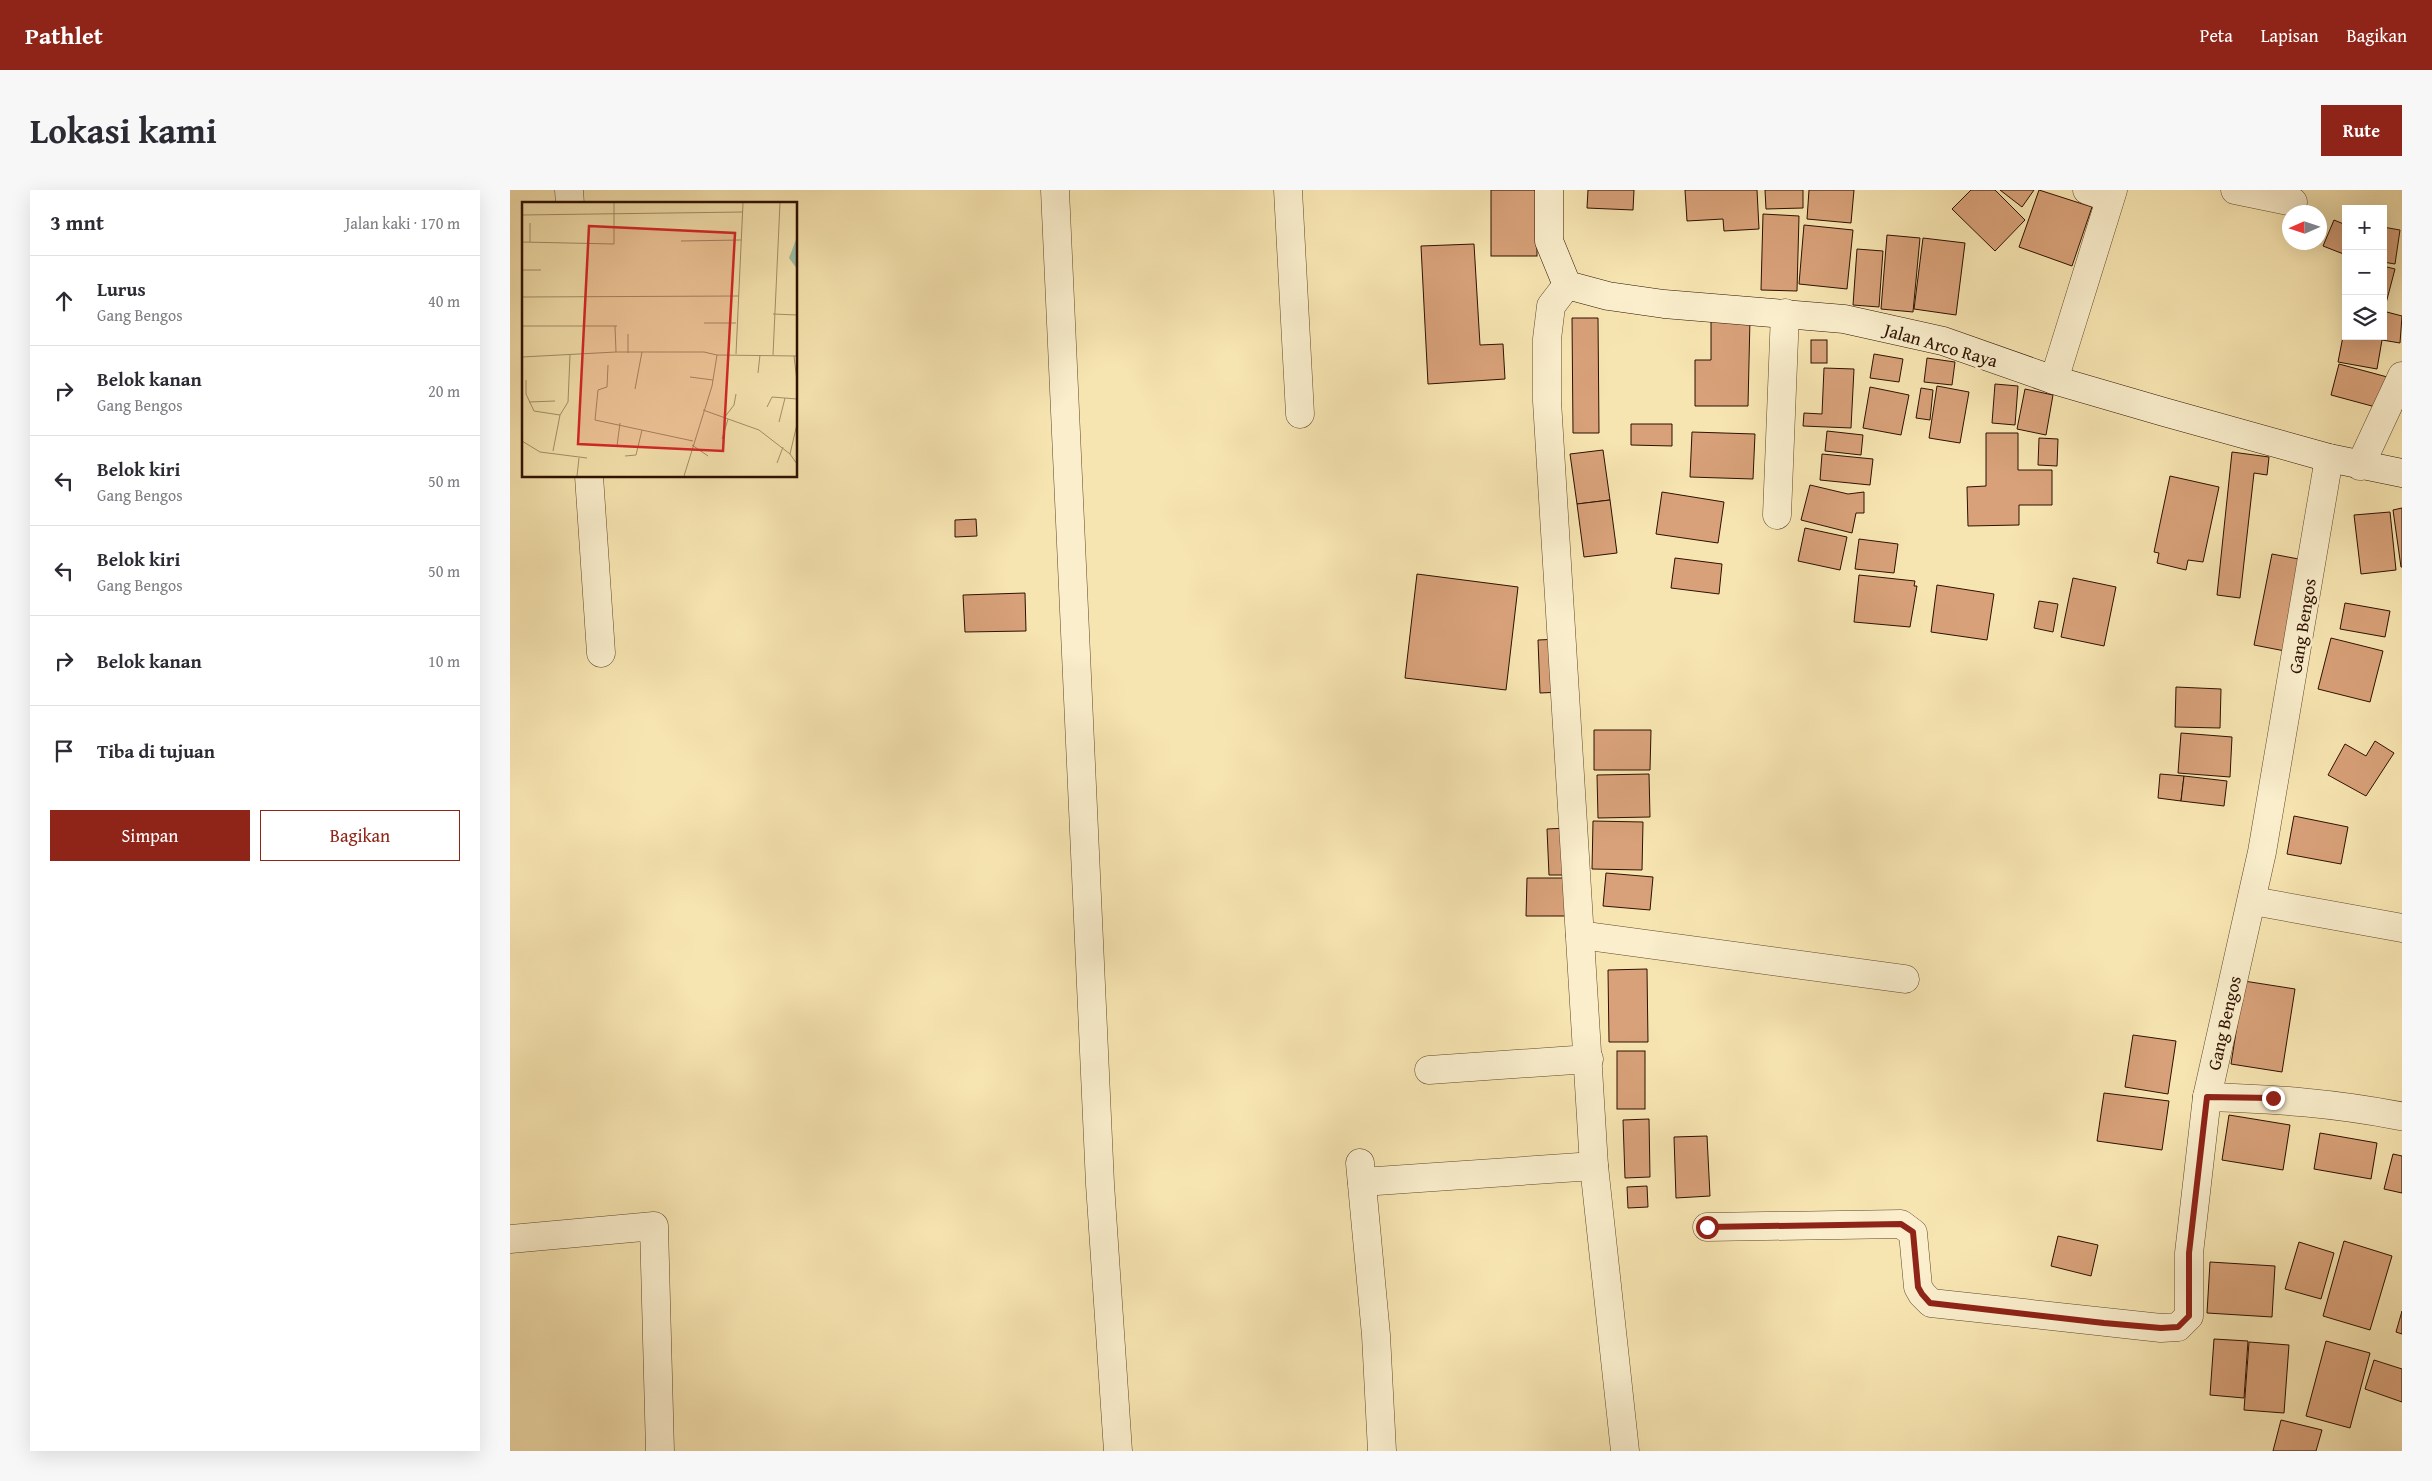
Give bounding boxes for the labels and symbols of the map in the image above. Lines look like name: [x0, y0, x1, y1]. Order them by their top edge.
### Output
inset map: [522, 202, 798, 478]
north arrow: [2282, 205, 2327, 250]
street label: Jalan Arco Raya: [1879, 315, 2001, 374]
street label: Gang Bengos: [2281, 576, 2323, 676]
street label: Gang Bengos: [2200, 973, 2248, 1073]
route end: [2262, 1087, 2285, 1110]
route start: [1696, 1216, 1719, 1239]

